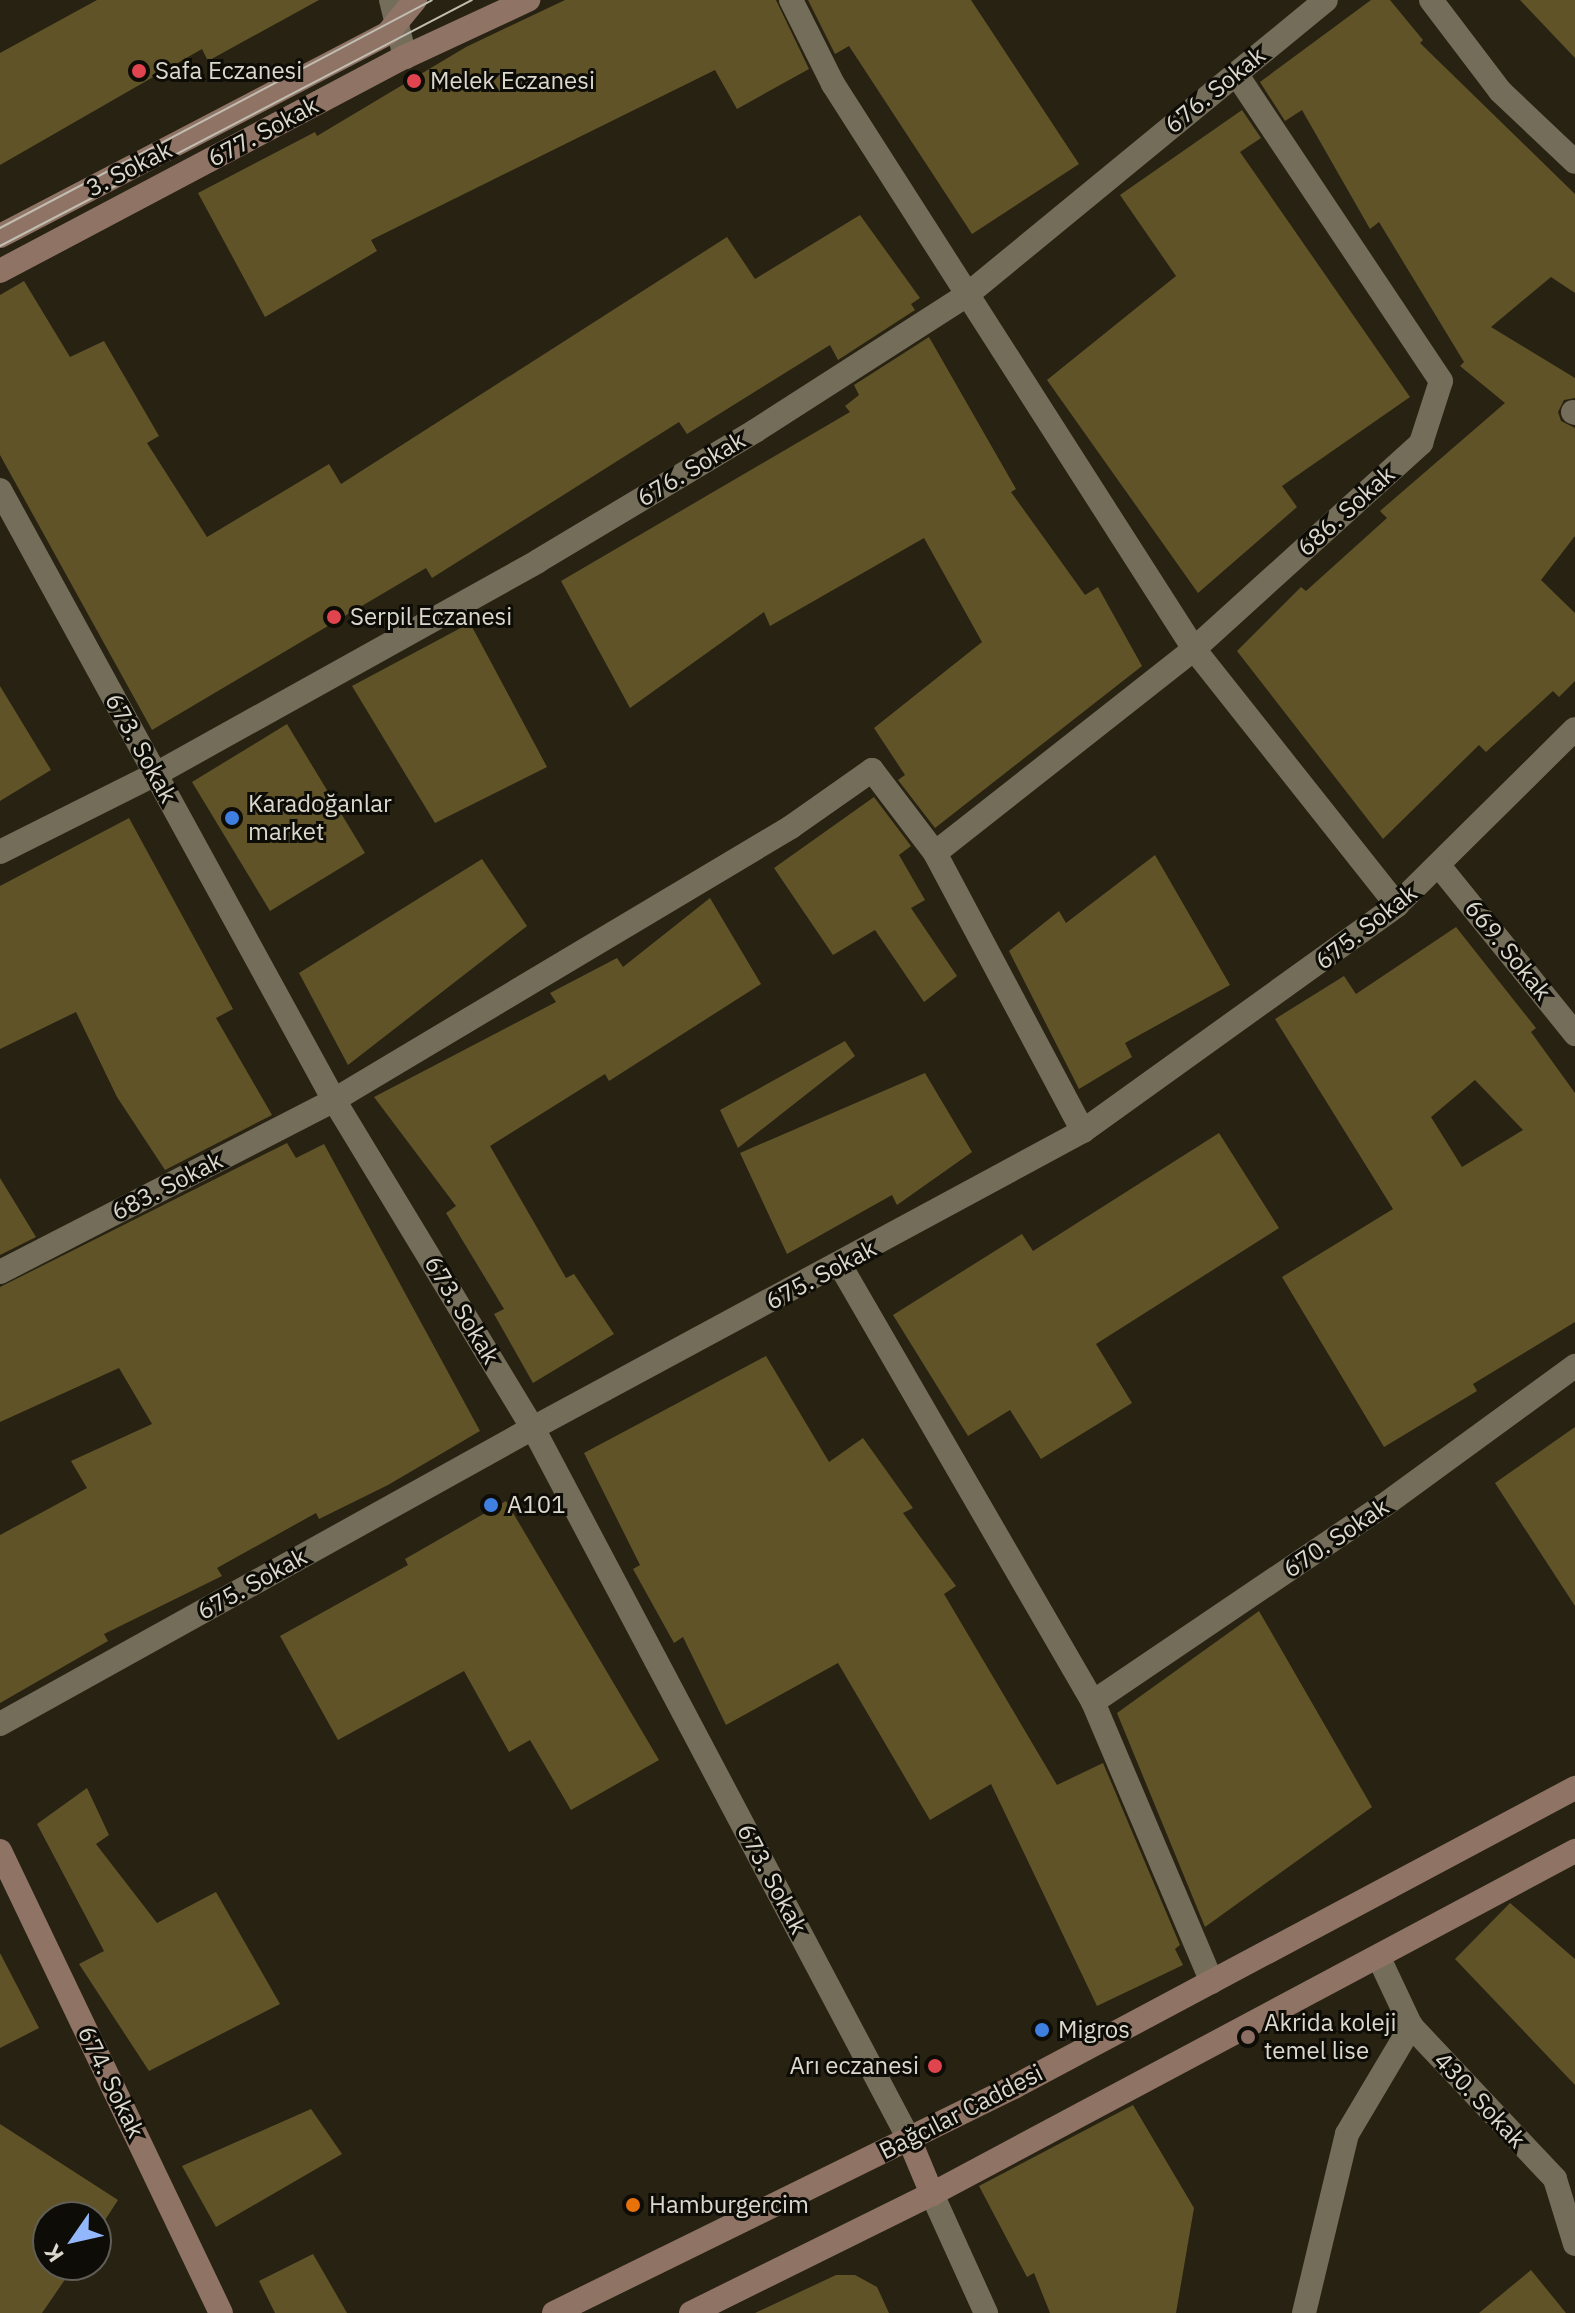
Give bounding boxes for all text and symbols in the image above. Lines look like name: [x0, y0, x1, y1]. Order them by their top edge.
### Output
street label: 676. Sokak: [1159, 41, 1271, 139]
place label: Safa Eczanesi: [155, 57, 302, 85]
marker: Safa Eczanesi: [130, 62, 148, 80]
place label: Melek Eczanesi: [430, 67, 595, 95]
marker: Melek Eczanesi: [405, 72, 423, 90]
street label: 677. Sokak: [203, 91, 323, 173]
street label: 3. Sokak: [81, 135, 177, 203]
street label: 676. Sokak: [632, 426, 750, 512]
street label: 686. Sokak: [1291, 460, 1401, 562]
place label: Serpil Eczanesi: [350, 603, 512, 631]
marker: Serpil Eczanesi: [325, 608, 343, 626]
street label: 673. Sokak: [99, 688, 183, 808]
place label: Karadoğanlar market: [248, 790, 392, 846]
marker: Karadoğanlar market: [223, 809, 241, 827]
street label: 675. Sokak: [1310, 878, 1422, 976]
street label: 669. Sokak: [1459, 894, 1557, 1006]
street label: 683. Sokak: [107, 1146, 227, 1226]
street label: 675. Sokak: [761, 1234, 881, 1316]
street label: 673. Sokak: [419, 1251, 505, 1369]
place label: A101: [507, 1491, 566, 1519]
street label: 670. Sokak: [1278, 1492, 1394, 1584]
marker: A101: [482, 1496, 500, 1514]
street label: 675. Sokak: [192, 1542, 312, 1626]
street label: 673. Sokak: [731, 1819, 813, 1939]
place label: Akrida koleji temel lise: [1264, 2009, 1397, 2065]
place label: Migros: [1058, 2016, 1130, 2044]
street label: 674. Sokak: [72, 2021, 150, 2143]
marker: Migros: [1033, 2021, 1051, 2039]
marker: Akrida koleji temel lise: [1239, 2028, 1257, 2046]
street label: 430. Sokak: [1428, 2046, 1532, 2154]
place label: Arı eczanesi: [789, 2052, 919, 2080]
marker: Arı eczanesi: [926, 2057, 944, 2075]
street label: Bağcılar Caddesi: [875, 2058, 1047, 2166]
place label: Hamburgercim: [649, 2191, 809, 2219]
marker: Hamburgercim: [624, 2196, 642, 2214]
north arrow: [32, 2201, 112, 2281]
text: K: [37, 2239, 70, 2268]

